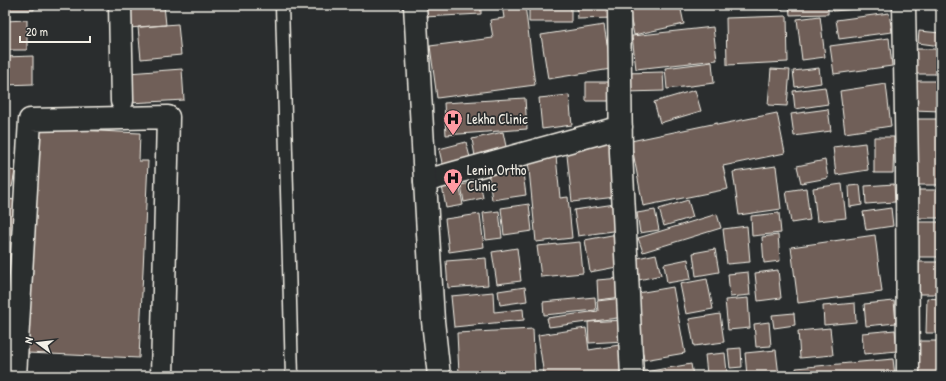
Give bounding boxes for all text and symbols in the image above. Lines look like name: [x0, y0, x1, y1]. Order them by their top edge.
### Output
scale bar: [20, 18, 90, 44]
text: 20 m: [26, 23, 48, 40]
hospital icon: Lekha Clinic: [442, 108, 464, 136]
place label: Lekha Clinic: [467, 109, 528, 128]
place label: Lenin Ortho Clinic: [467, 160, 527, 195]
hospital icon: Lenin Ortho Clinic: [442, 167, 464, 195]
north arrow: [18, 323, 58, 363]
text: N: [21, 336, 36, 345]

